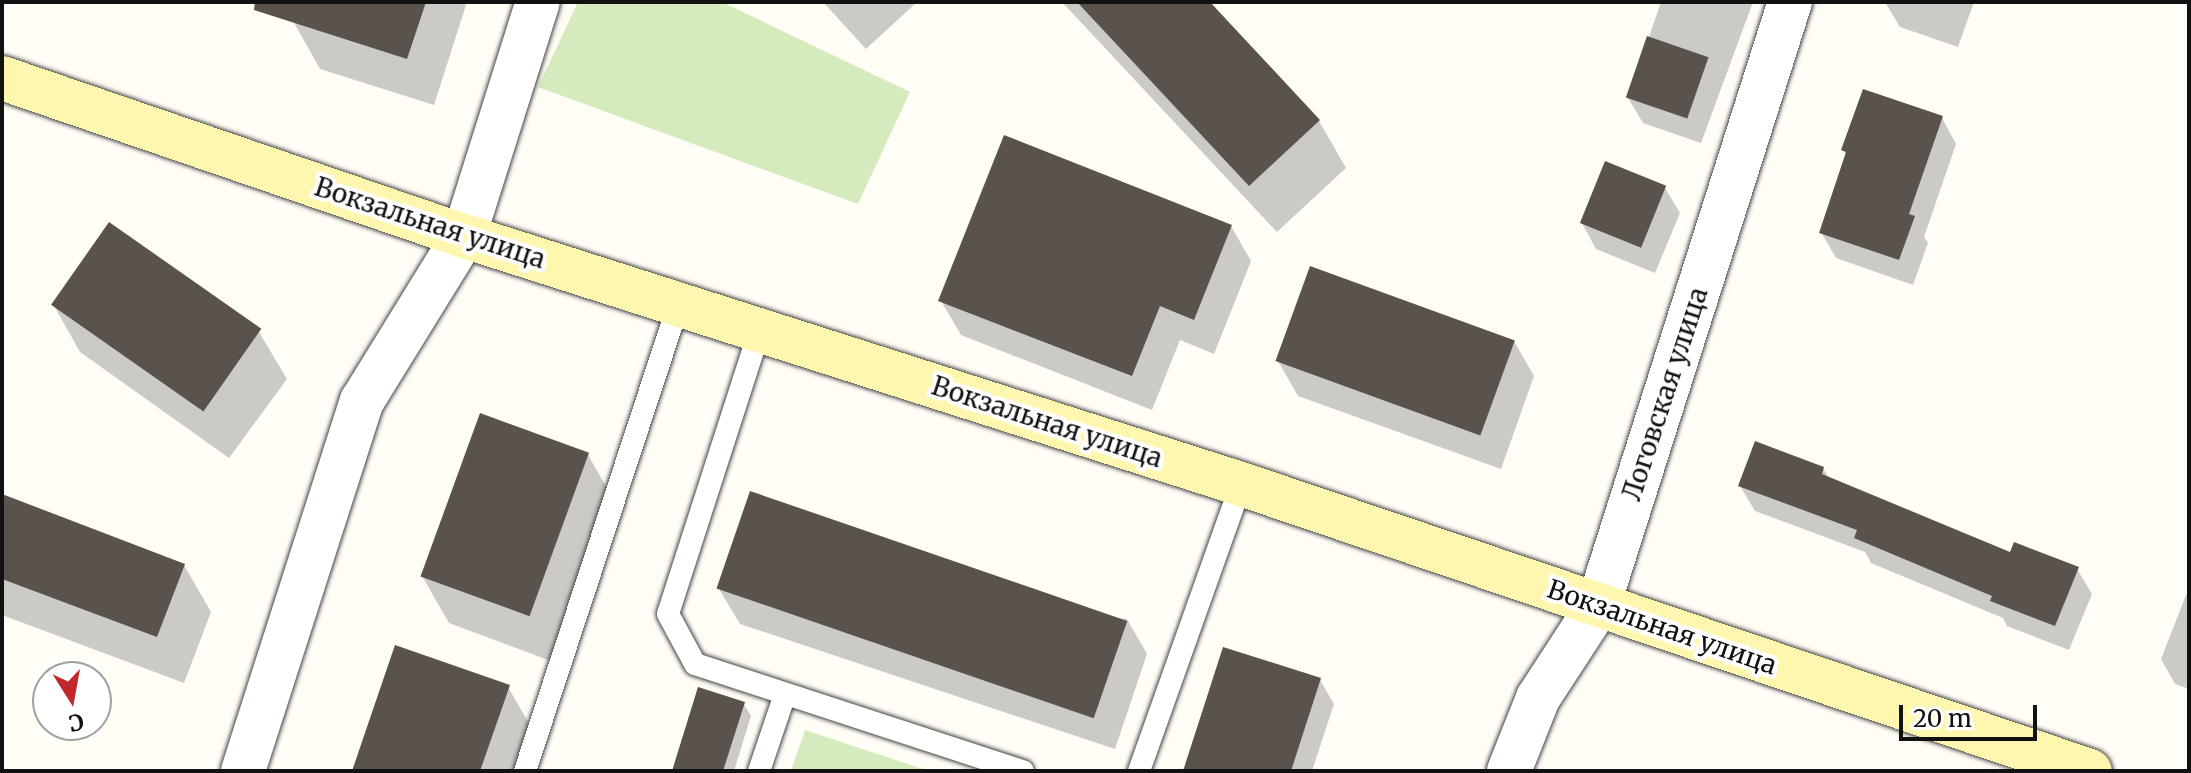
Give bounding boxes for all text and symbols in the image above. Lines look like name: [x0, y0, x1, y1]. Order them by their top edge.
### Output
street label: Вокзальная улица: [311, 171, 549, 275]
street label: Логовская улица: [1616, 284, 1714, 504]
street label: Вокзальная улица: [928, 370, 1166, 474]
street label: Вокзальная улица: [1543, 573, 1781, 681]
north arrow: [32, 661, 112, 741]
scale bar: [1903, 689, 2041, 739]
text: 20 m: [1913, 703, 1972, 734]
text: С: [66, 707, 86, 738]

